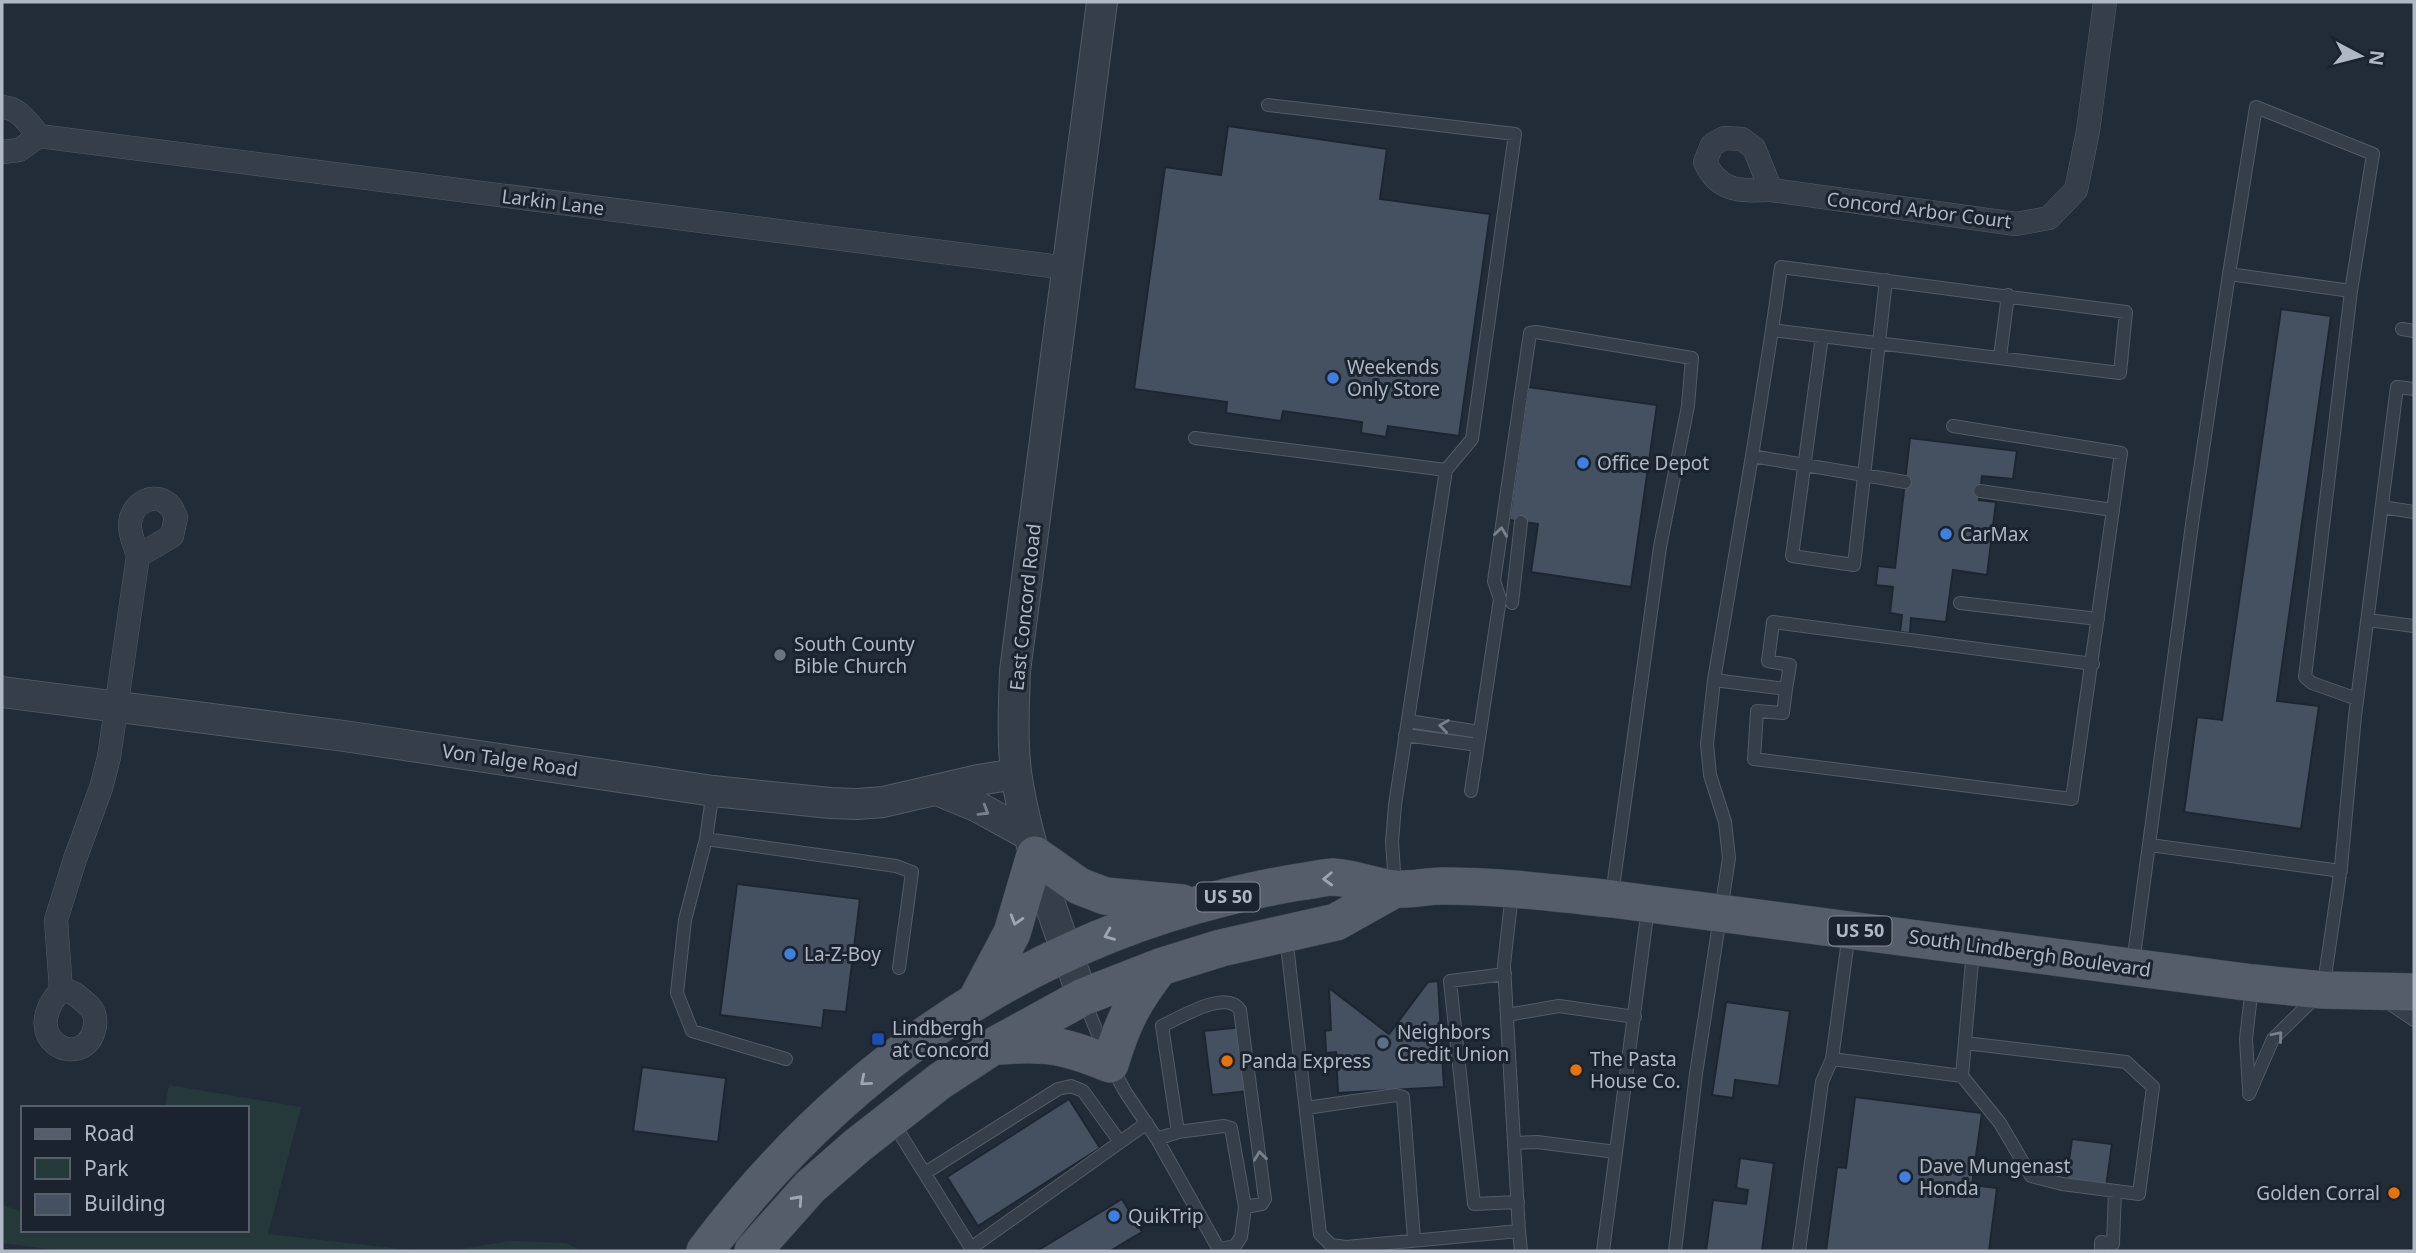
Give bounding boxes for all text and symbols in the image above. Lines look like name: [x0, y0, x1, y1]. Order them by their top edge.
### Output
north arrow: [2325, 21, 2395, 91]
text: N: [2363, 49, 2391, 67]
street label: Larkin Lane: [500, 183, 606, 221]
street label: Concord Arbor Court: [1825, 186, 2013, 234]
place label: Weekends Only Store: [1347, 354, 1440, 402]
marker: Weekends Only Store: [1325, 370, 1341, 386]
place label: Office Depot: [1597, 450, 1709, 476]
marker: Office Depot: [1575, 455, 1591, 471]
place label: CarMax: [1960, 521, 2028, 547]
street label: East Concord Road: [1003, 522, 1047, 692]
one-way arrow: [1493, 526, 1508, 538]
marker: CarMax: [1938, 526, 1954, 542]
place label: South County Bible Church: [794, 631, 915, 679]
marker: South County Bible Church: [772, 647, 788, 663]
one-way arrow: [1438, 719, 1450, 734]
street label: Von Talge Road: [440, 738, 580, 782]
one-way arrow: [976, 803, 989, 816]
one-way arrow: [1322, 872, 1333, 887]
road number: US 50: [1196, 882, 1260, 912]
one-way arrow: [1010, 913, 1024, 926]
road number: US 50: [1828, 916, 1892, 946]
street label: South Lindbergh Boulevard: [1907, 923, 2153, 983]
one-way arrow: [1103, 926, 1115, 940]
place label: La-Z-Boy: [804, 941, 881, 967]
marker: La-Z-Boy: [782, 946, 798, 962]
place label: Lindbergh at Concord: [892, 1015, 989, 1063]
place label: Neighbors Credit Union: [1397, 1019, 1509, 1067]
marker: Lindbergh at Concord: [870, 1031, 886, 1047]
one-way arrow: [2270, 1031, 2282, 1044]
marker: Neighbors Credit Union: [1375, 1035, 1391, 1051]
place label: The Pasta House Co.: [1590, 1046, 1681, 1094]
place label: Panda Express: [1241, 1048, 1371, 1074]
marker: Panda Express: [1219, 1053, 1235, 1069]
marker: The Pasta House Co.: [1568, 1062, 1584, 1078]
one-way arrow: [860, 1072, 872, 1085]
legend: [21, 1106, 248, 1232]
text: Road: [84, 1119, 134, 1147]
one-way arrow: [1252, 1150, 1267, 1161]
place label: Dave Mungenast Honda: [1919, 1153, 2070, 1201]
text: Park: [84, 1154, 129, 1182]
marker: Dave Mungenast Honda: [1897, 1169, 1913, 1185]
place label: Golden Corral: [2256, 1180, 2380, 1206]
marker: Golden Corral: [2386, 1185, 2402, 1201]
text: Building: [84, 1189, 166, 1217]
one-way arrow: [790, 1195, 803, 1208]
place label: QuikTrip: [1128, 1203, 1204, 1229]
marker: QuikTrip: [1106, 1208, 1122, 1224]

